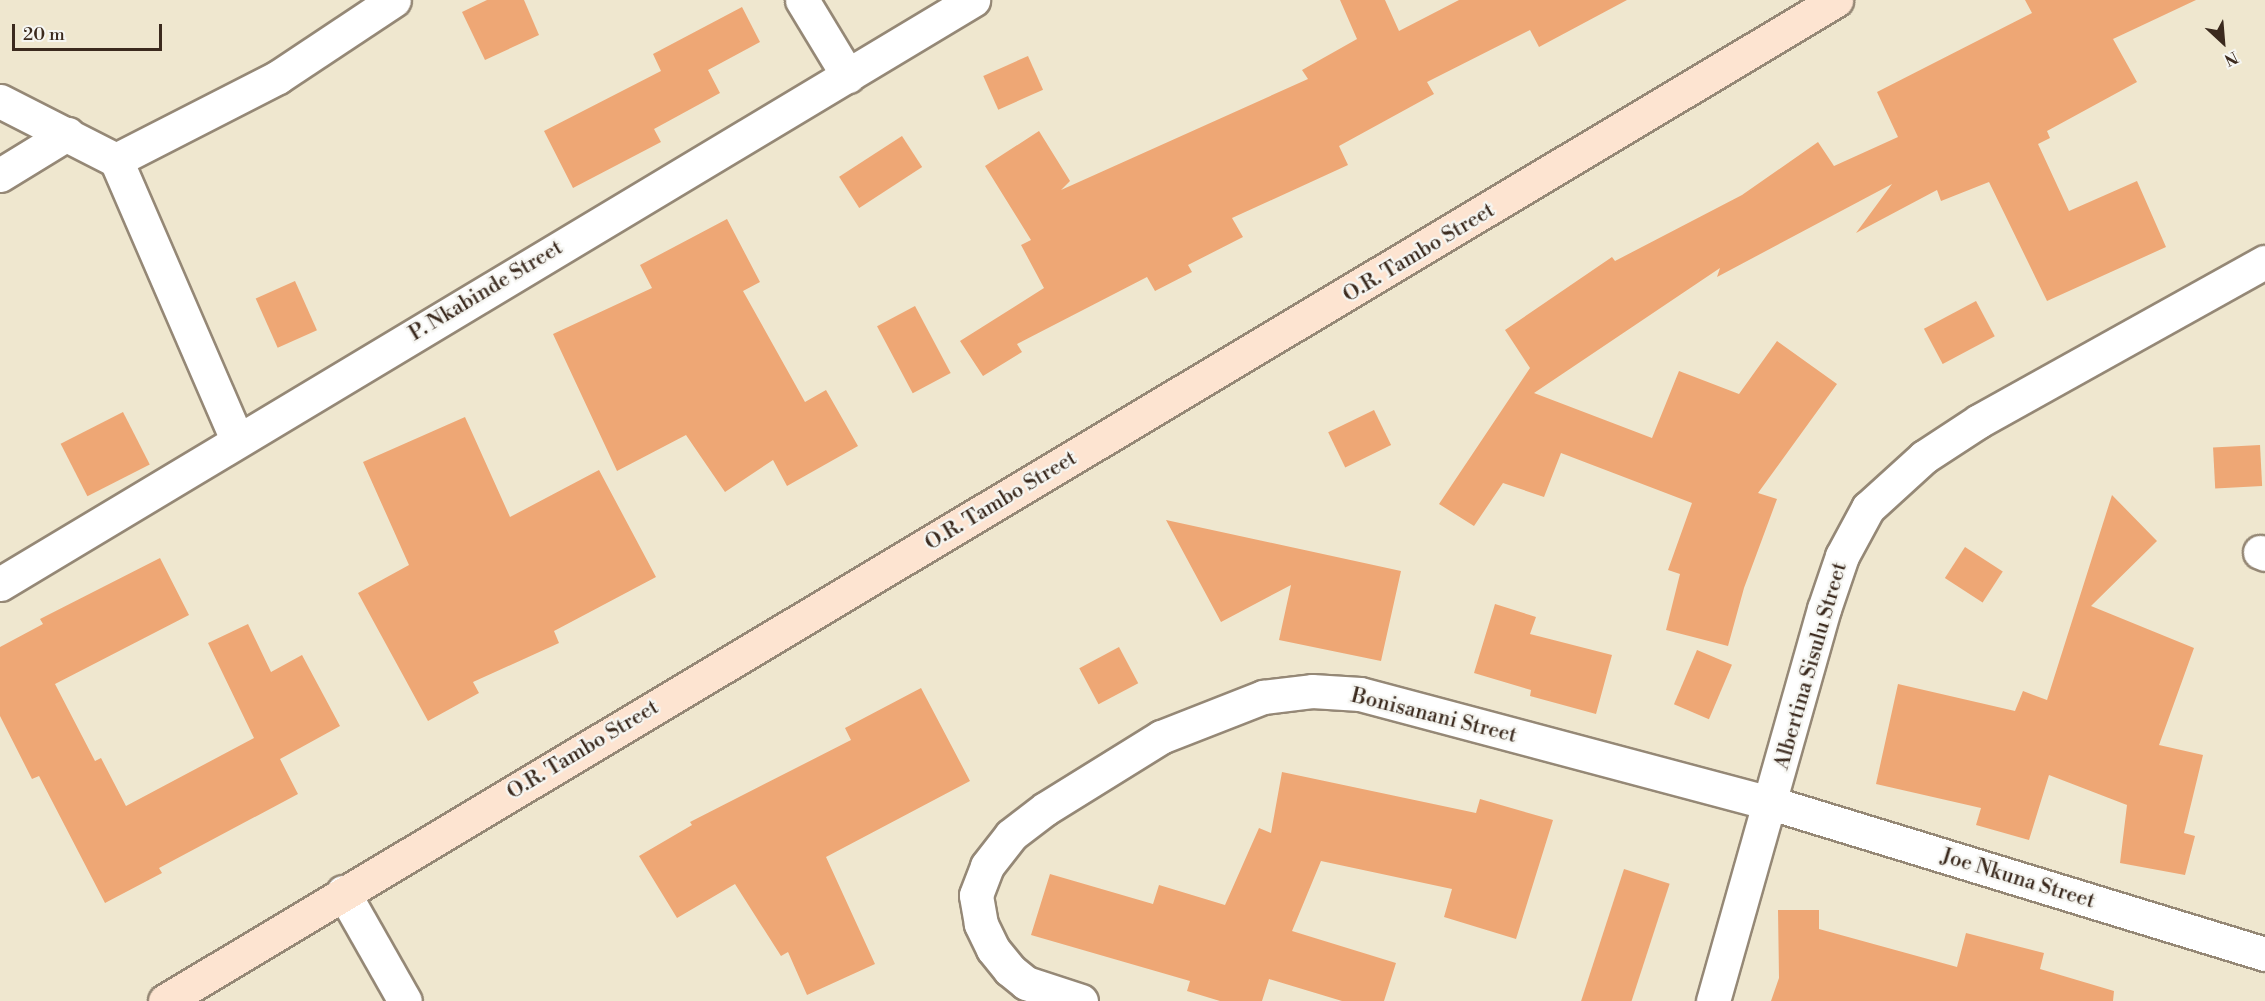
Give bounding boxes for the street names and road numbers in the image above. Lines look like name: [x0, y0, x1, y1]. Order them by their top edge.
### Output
street label: O.R. Tambo Street: [1339, 198, 1499, 308]
street label: P. Nkabinde Street: [405, 235, 567, 347]
street label: O.R. Tambo Street: [921, 446, 1081, 556]
street label: Albertina Sisulu Street: [1769, 559, 1853, 773]
street label: Bonisanani Street: [1349, 683, 1519, 749]
street label: O.R. Tambo Street: [503, 695, 663, 805]
street label: Joe Nkuna Street: [1938, 844, 2098, 914]

